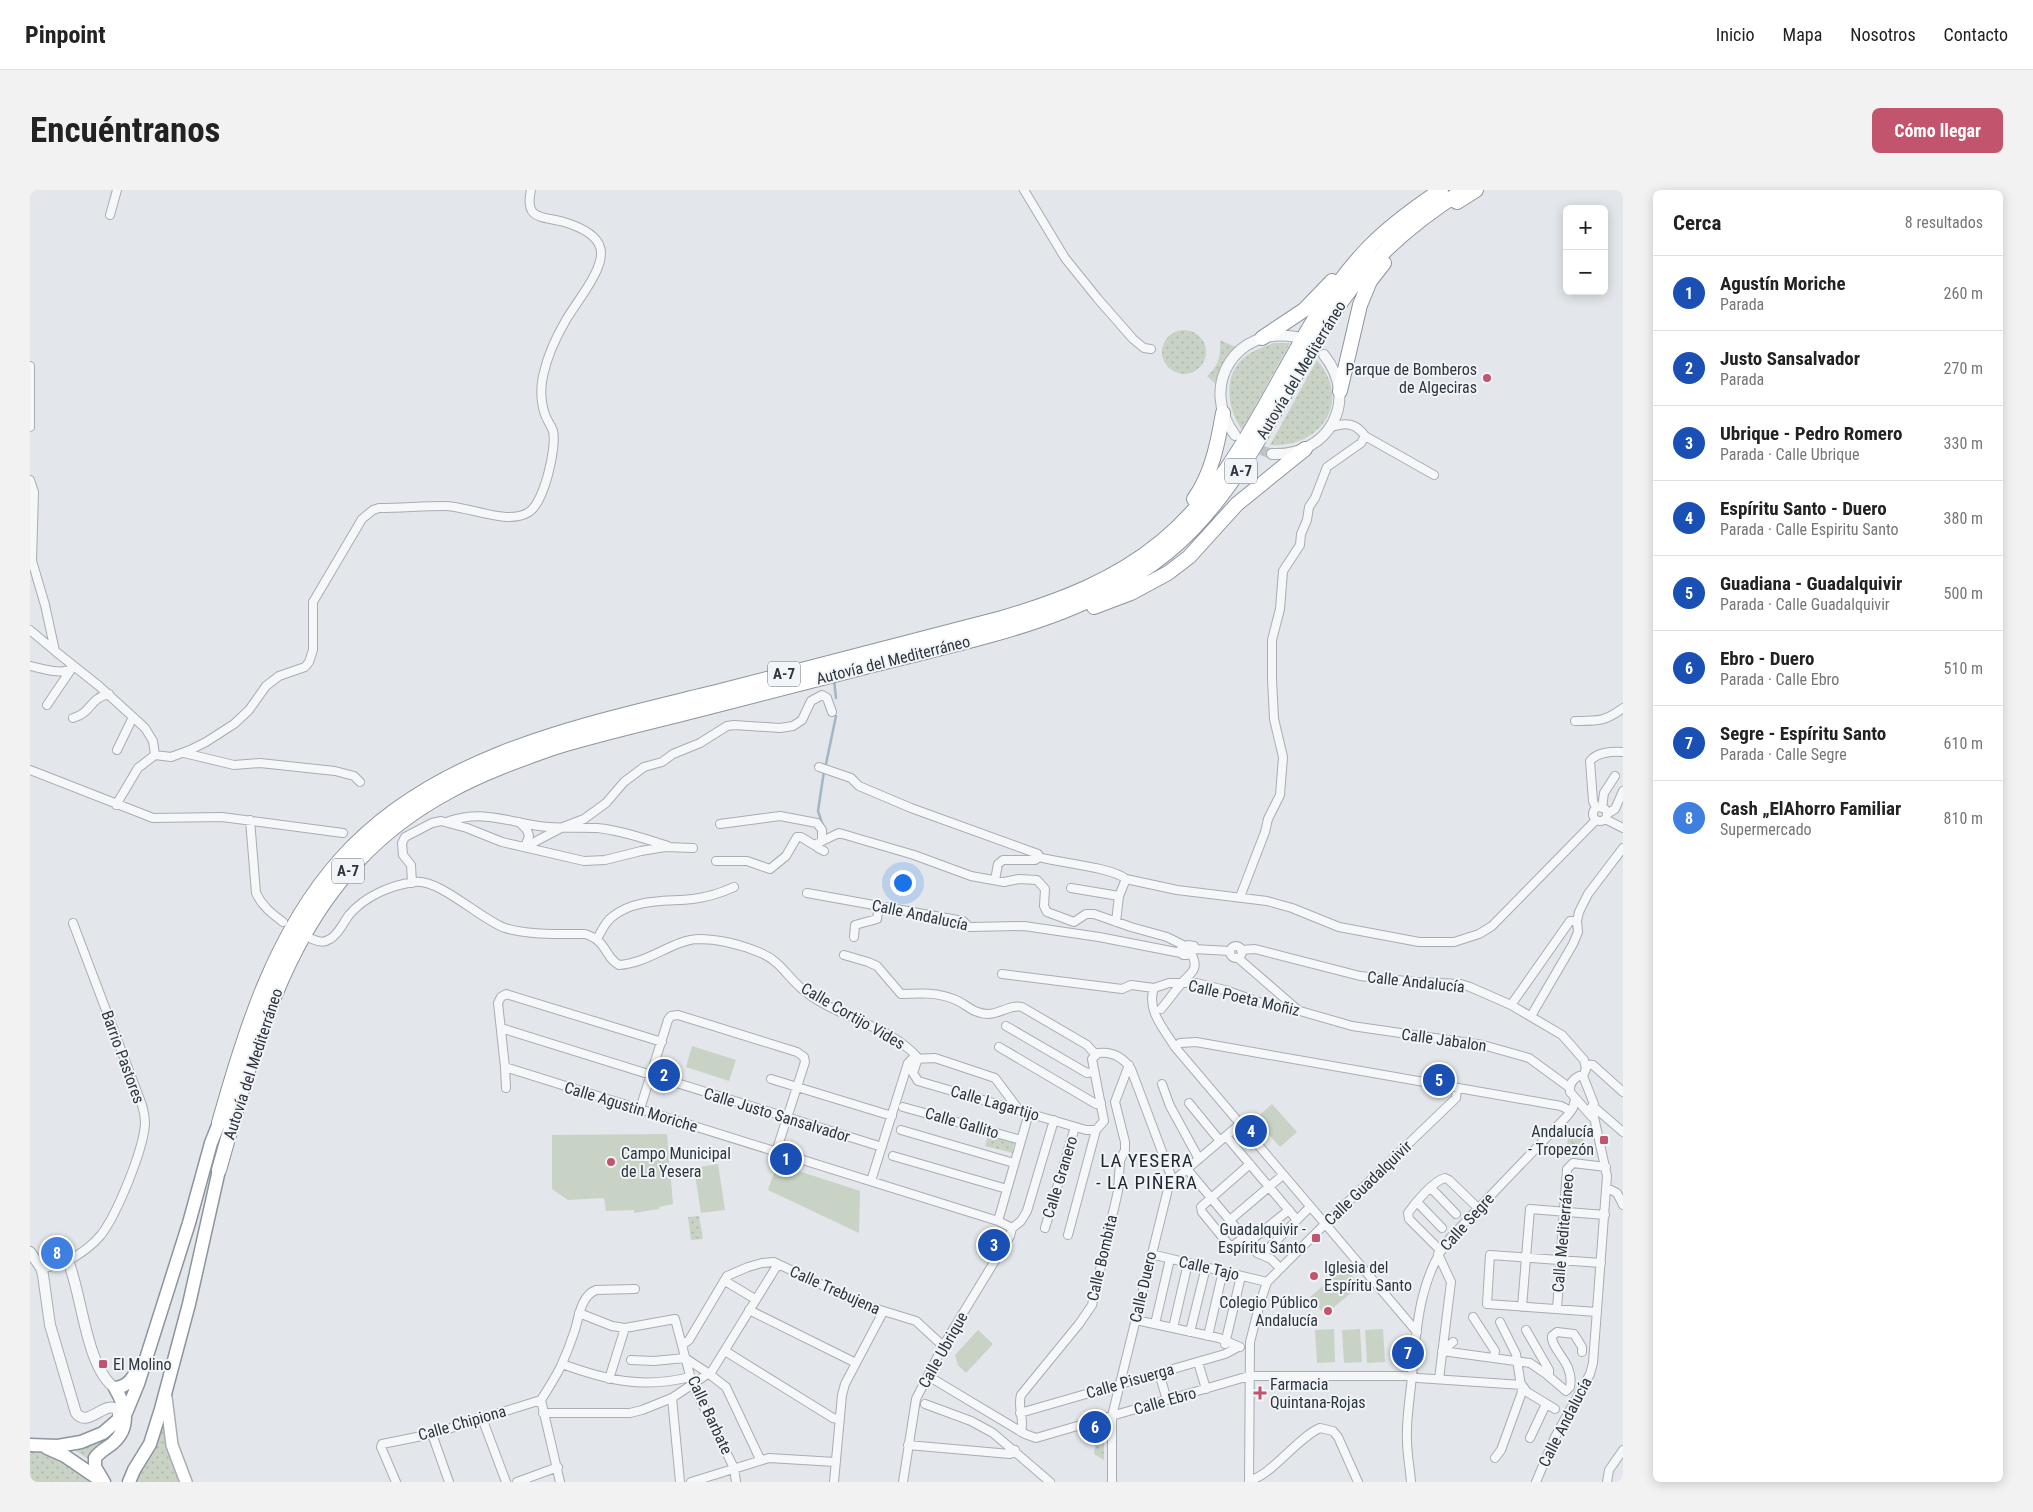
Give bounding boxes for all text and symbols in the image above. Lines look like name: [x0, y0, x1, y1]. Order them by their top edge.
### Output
text: Pinpoint: [25, 21, 106, 49]
text: Inicio: [1716, 24, 1755, 45]
text: Mapa: [1783, 24, 1822, 45]
text: Nosotros: [1850, 24, 1916, 45]
text: Contacto: [1944, 24, 2008, 45]
button: Cómo llegar: [1872, 108, 2003, 153]
text: Encuéntranos: [30, 110, 221, 151]
map controls: [1563, 205, 1608, 295]
button: +: [1563, 205, 1608, 250]
text: Cerca: [1673, 211, 1721, 235]
text: 8 resultados: [1905, 213, 1983, 232]
button: −: [1563, 250, 1608, 295]
text: Agustín Moriche: [1720, 272, 1846, 295]
text: 1: [1685, 284, 1693, 303]
text: 260 m: [1944, 284, 1983, 303]
text: Parada: [1720, 295, 1764, 314]
street label: Autovía del Mediterráneo: [1252, 297, 1350, 443]
text: Justo Sansalvador: [1720, 347, 1860, 370]
text: 2: [1685, 359, 1693, 378]
text: 270 m: [1944, 359, 1983, 378]
place label: Parque de Bomberos de Algeciras: [1346, 360, 1477, 397]
text: Parada: [1720, 370, 1764, 389]
marker: Parque de Bomberos de Algeciras: [1481, 372, 1493, 384]
text: Ubrique - Pedro Romero: [1720, 422, 1902, 445]
text: 3: [1685, 434, 1693, 453]
text: 330 m: [1944, 434, 1983, 453]
text: Parada · Calle Ubrique: [1720, 445, 1859, 464]
road number: A-7: [1225, 458, 1257, 484]
text: Espíritu Santo - Duero: [1720, 497, 1887, 520]
text: 4: [1685, 509, 1693, 528]
text: 380 m: [1944, 509, 1983, 528]
text: Parada · Calle Espiritu Santo: [1720, 520, 1899, 539]
text: Guadiana - Guadalquivir: [1720, 572, 1902, 595]
text: 5: [1685, 584, 1693, 603]
text: 500 m: [1944, 584, 1983, 603]
text: Parada · Calle Guadalquivir: [1720, 595, 1890, 614]
street label: Autovía del Mediterráneo: [814, 632, 972, 688]
text: Ebro - Duero: [1720, 647, 1814, 670]
text: 6: [1685, 659, 1693, 678]
text: 510 m: [1944, 659, 1983, 678]
road number: A-7: [768, 662, 800, 686]
text: Parada · Calle Ebro: [1720, 670, 1839, 689]
text: Segre - Espíritu Santo: [1720, 722, 1886, 745]
text: 7: [1685, 734, 1693, 753]
text: 610 m: [1944, 734, 1983, 753]
text: Parada · Calle Segre: [1720, 745, 1847, 764]
text: Cash „ElAhorro Familiar: [1720, 797, 1901, 820]
text: 8: [1685, 809, 1693, 828]
text: 810 m: [1944, 809, 1983, 828]
text: Supermercado: [1720, 820, 1812, 839]
road number: A-7: [332, 858, 364, 884]
your location: [890, 870, 916, 896]
street label: Calle Andalucía: [870, 896, 970, 934]
street label: Calle Andalucía: [1366, 967, 1466, 997]
street label: Calle Poeta Moñiz: [1186, 976, 1302, 1020]
street label: Calle Cortijo Vides: [798, 979, 908, 1053]
street label: Autovía del Mediterráneo: [220, 986, 286, 1142]
street label: Barrio Pastores: [97, 1008, 149, 1106]
street label: Calle Jabalon: [1400, 1025, 1488, 1055]
pin: 2: [648, 1056, 680, 1094]
pin: 5: [1423, 1061, 1455, 1099]
street label: Calle Agustin Moriche: [562, 1078, 700, 1136]
street label: Calle Lagartijo: [948, 1081, 1042, 1125]
street label: Calle Justo Sansalvador: [702, 1084, 853, 1146]
street label: Calle Gallito: [923, 1103, 1001, 1143]
pin: 4: [1235, 1112, 1267, 1150]
place label: Andalucía - Tropezón: [1528, 1122, 1594, 1159]
street label: Calle Granero: [1038, 1134, 1082, 1220]
marker: Andalucía - Tropezón: [1598, 1134, 1610, 1146]
street label: Calle Guadalquivir: [1320, 1136, 1416, 1229]
pin: 1: [770, 1140, 802, 1178]
place label: Campo Municipal de La Yesera: [621, 1144, 731, 1181]
district label: LA YESERA - LA PIÑERA: [1096, 1149, 1198, 1194]
marker: Campo Municipal de La Yesera: [605, 1156, 617, 1168]
street label: Calle Mediterráneo: [1548, 1173, 1578, 1293]
street label: Calle Segre: [1436, 1189, 1498, 1255]
street label: Calle Bombita: [1083, 1213, 1121, 1303]
place label: Guadalquivir - Espíritu Santo: [1218, 1220, 1306, 1257]
pin: 3: [978, 1226, 1010, 1264]
marker: Guadalquivir - Espíritu Santo: [1310, 1232, 1322, 1244]
pin: 8: [41, 1234, 73, 1272]
street label: Calle Duero: [1126, 1250, 1160, 1324]
street label: Calle Tajo: [1177, 1252, 1241, 1284]
place label: Iglesia del Espíritu Santo: [1324, 1258, 1412, 1295]
street label: Calle Trebujena: [787, 1262, 883, 1318]
marker: Iglesia del Espíritu Santo: [1308, 1270, 1320, 1282]
place label: Colegio Público Andalucía: [1219, 1293, 1318, 1330]
marker: Colegio Público Andalucía: [1322, 1305, 1334, 1317]
street label: Calle Ubrique: [914, 1309, 972, 1391]
pin: 7: [1392, 1334, 1424, 1372]
place label: El Molino: [113, 1355, 172, 1374]
marker: El Molino: [97, 1358, 109, 1370]
street label: Calle Pisuerga: [1084, 1359, 1176, 1403]
street label: Calle Barbate: [684, 1373, 736, 1457]
street label: Calle Andalucía: [1534, 1374, 1596, 1470]
place label: Farmacia Quintana-Rojas: [1270, 1375, 1366, 1412]
street label: Calle Ebro: [1132, 1383, 1198, 1419]
marker: Farmacia Quintana-Rojas: [1254, 1387, 1266, 1399]
street label: Calle Chipiona: [416, 1401, 508, 1445]
pin: 6: [1079, 1408, 1111, 1446]

